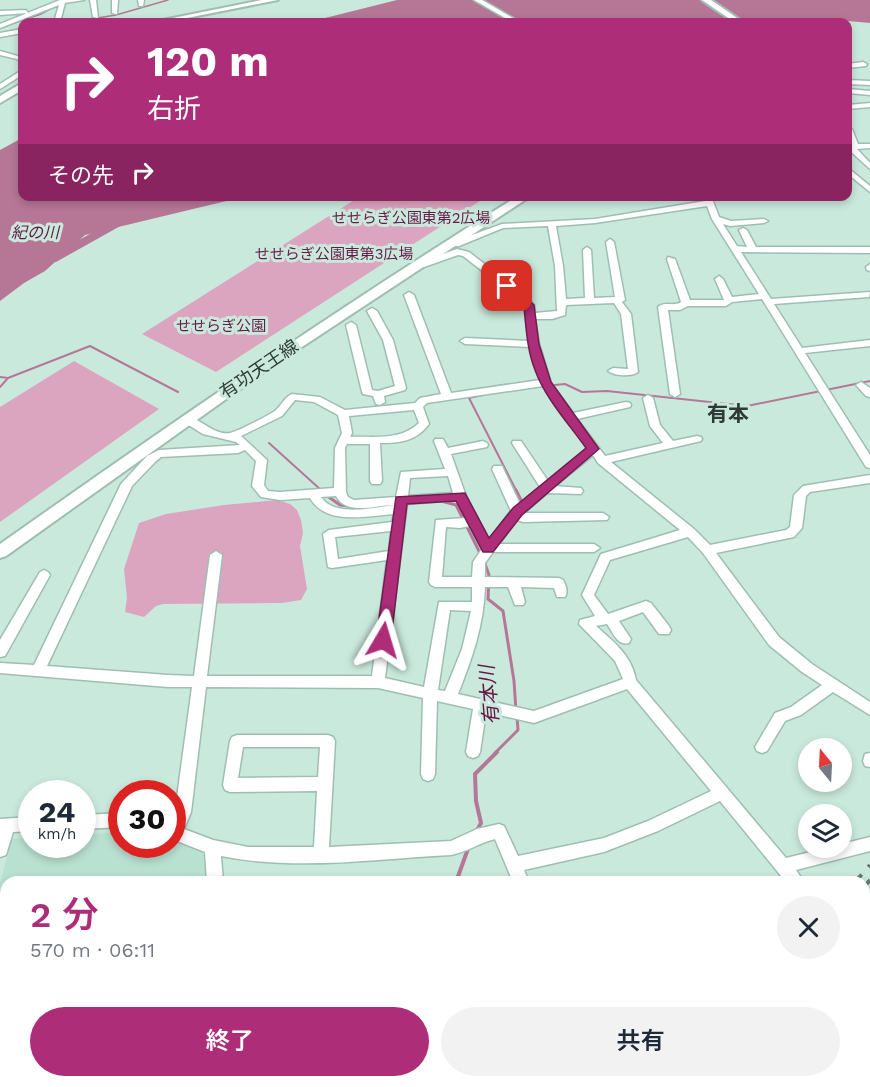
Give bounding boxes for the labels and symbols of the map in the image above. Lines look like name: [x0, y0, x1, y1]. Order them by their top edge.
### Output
park label: せせらぎ公園東第2広場: [332, 209, 490, 227]
water label: 紀の川: [11, 223, 61, 242]
park label: せせらぎ公園東第3広場: [255, 245, 413, 263]
pin: [481, 260, 532, 311]
park label: せせらぎ公園: [176, 317, 266, 335]
street label: 有功天王線: [216, 335, 302, 402]
district label: 有本: [707, 401, 749, 426]
position arrow: [351, 608, 415, 672]
water label: 有本川: [474, 662, 504, 726]
north arrow: [798, 738, 852, 792]
speed limit sign: 30: [108, 780, 186, 858]

